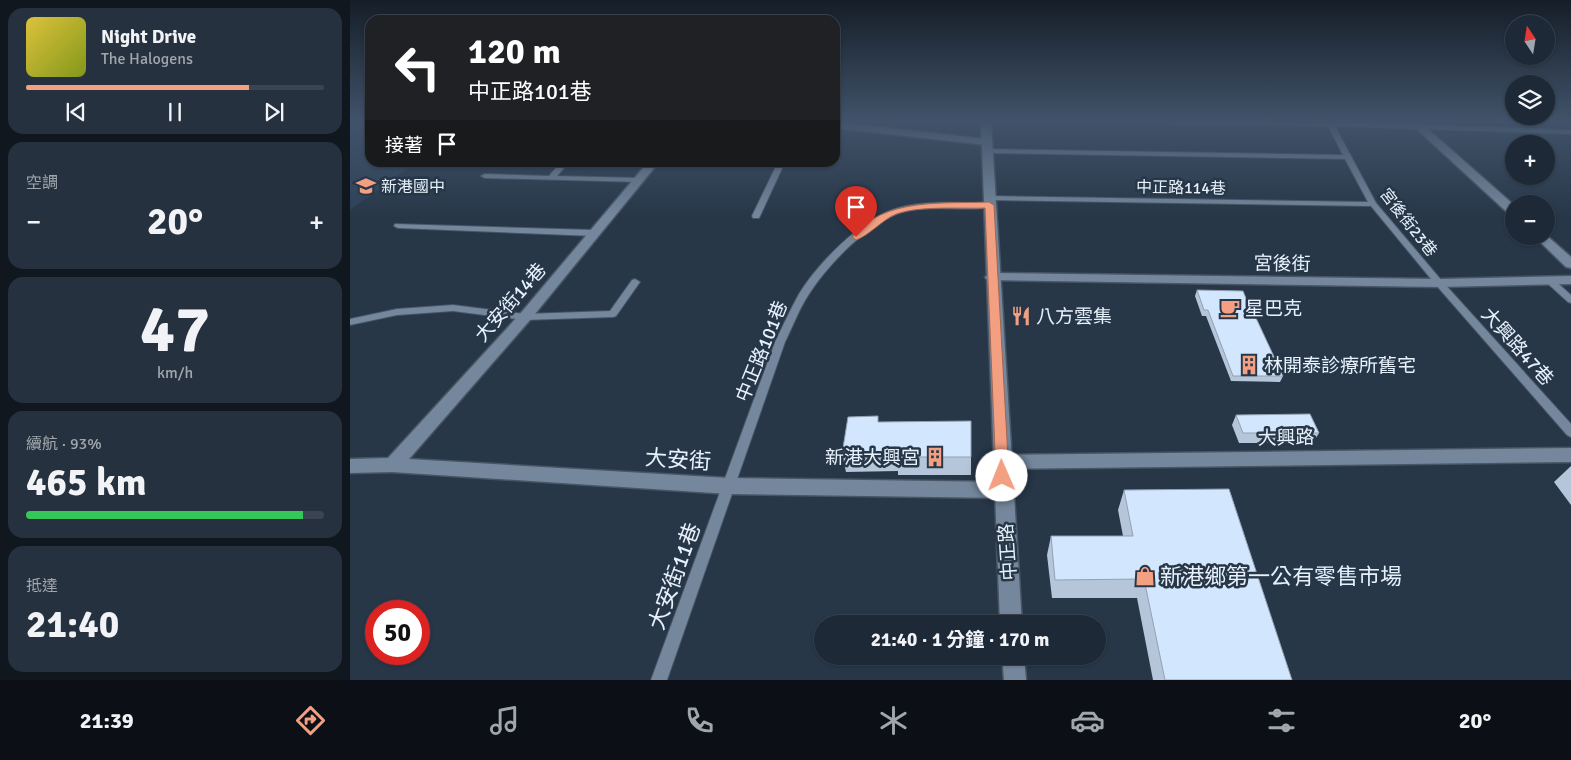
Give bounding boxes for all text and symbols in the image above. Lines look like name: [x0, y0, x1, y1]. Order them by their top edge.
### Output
north arrow: [1505, 15, 1555, 65]
map controls: [1505, 15, 1555, 245]
text: Night Drive: [101, 25, 196, 49]
text: 120 m: [468, 30, 561, 73]
icon: left: [385, 35, 450, 100]
text: The Halogens: [101, 49, 193, 69]
button: layers: [1505, 75, 1555, 125]
text: 中正路101巷: [468, 78, 592, 105]
icon: previous: [62, 98, 90, 126]
icon: pause: [161, 98, 189, 126]
icon: next: [260, 98, 288, 126]
icon: arrive: [433, 130, 461, 158]
text: 接著: [385, 134, 423, 158]
button: +: [1505, 135, 1555, 185]
text: 空調: [26, 173, 58, 193]
school or university icon: 新港國中: [355, 175, 377, 197]
place label: 新港國中: [381, 177, 445, 197]
street label: 中正路114巷: [1136, 177, 1226, 199]
street label: 宮後街23巷: [1375, 184, 1441, 261]
pin: [835, 186, 877, 237]
icon: arrive: [842, 193, 870, 221]
button: −: [1505, 195, 1555, 245]
text: 20°: [147, 198, 203, 245]
text: −: [26, 205, 41, 239]
text: +: [309, 205, 324, 239]
street label: 宮後街: [1253, 252, 1311, 276]
street label: 大安街14巷: [470, 258, 551, 347]
text: 47: [140, 290, 210, 370]
street label: 中正路101巷: [731, 297, 793, 405]
cafe icon: 星巴克: [1219, 297, 1241, 319]
place label: 星巴克: [1245, 297, 1302, 321]
street label: 大興路47巷: [1476, 303, 1558, 391]
restaurant icon: 八方雲集: [1010, 305, 1032, 327]
place label: 八方雲集: [1036, 305, 1112, 329]
building icon: 林開泰診療所舊宅: [1238, 354, 1260, 376]
place label: 林開泰診療所舊宅: [1264, 354, 1416, 378]
text: km/h: [157, 363, 193, 383]
street label: 大興路: [1257, 426, 1315, 450]
text: 續航 · 93%: [26, 434, 102, 454]
street label: 大安街: [644, 444, 712, 475]
place label: 新港大興宮: [825, 446, 920, 470]
building icon: 新港大興宮: [924, 446, 946, 468]
position arrow: [975, 449, 1027, 501]
text: 465 km: [26, 459, 147, 506]
street label: 大安街11巷: [643, 519, 706, 633]
street label: 中正路: [994, 523, 1022, 581]
place label: 新港鄉第一公有零售市場: [1160, 563, 1402, 590]
shop icon: 新港鄉第一公有零售市場: [1134, 565, 1156, 587]
text: 抵達: [26, 576, 58, 596]
speed limit sign: 50: [365, 600, 430, 665]
text: 21:40: [26, 601, 119, 648]
text: 21:40 · 1 分鐘 · 170 m: [871, 628, 1049, 652]
icon: directions: [293, 703, 328, 738]
icon: music: [487, 703, 522, 738]
icon: phone: [682, 703, 717, 738]
icon: climate: [876, 703, 911, 738]
icon: car: [1070, 703, 1105, 738]
icon: filters: [1264, 703, 1299, 738]
text: 21:39: [80, 707, 134, 734]
text: 20°: [1459, 707, 1491, 734]

